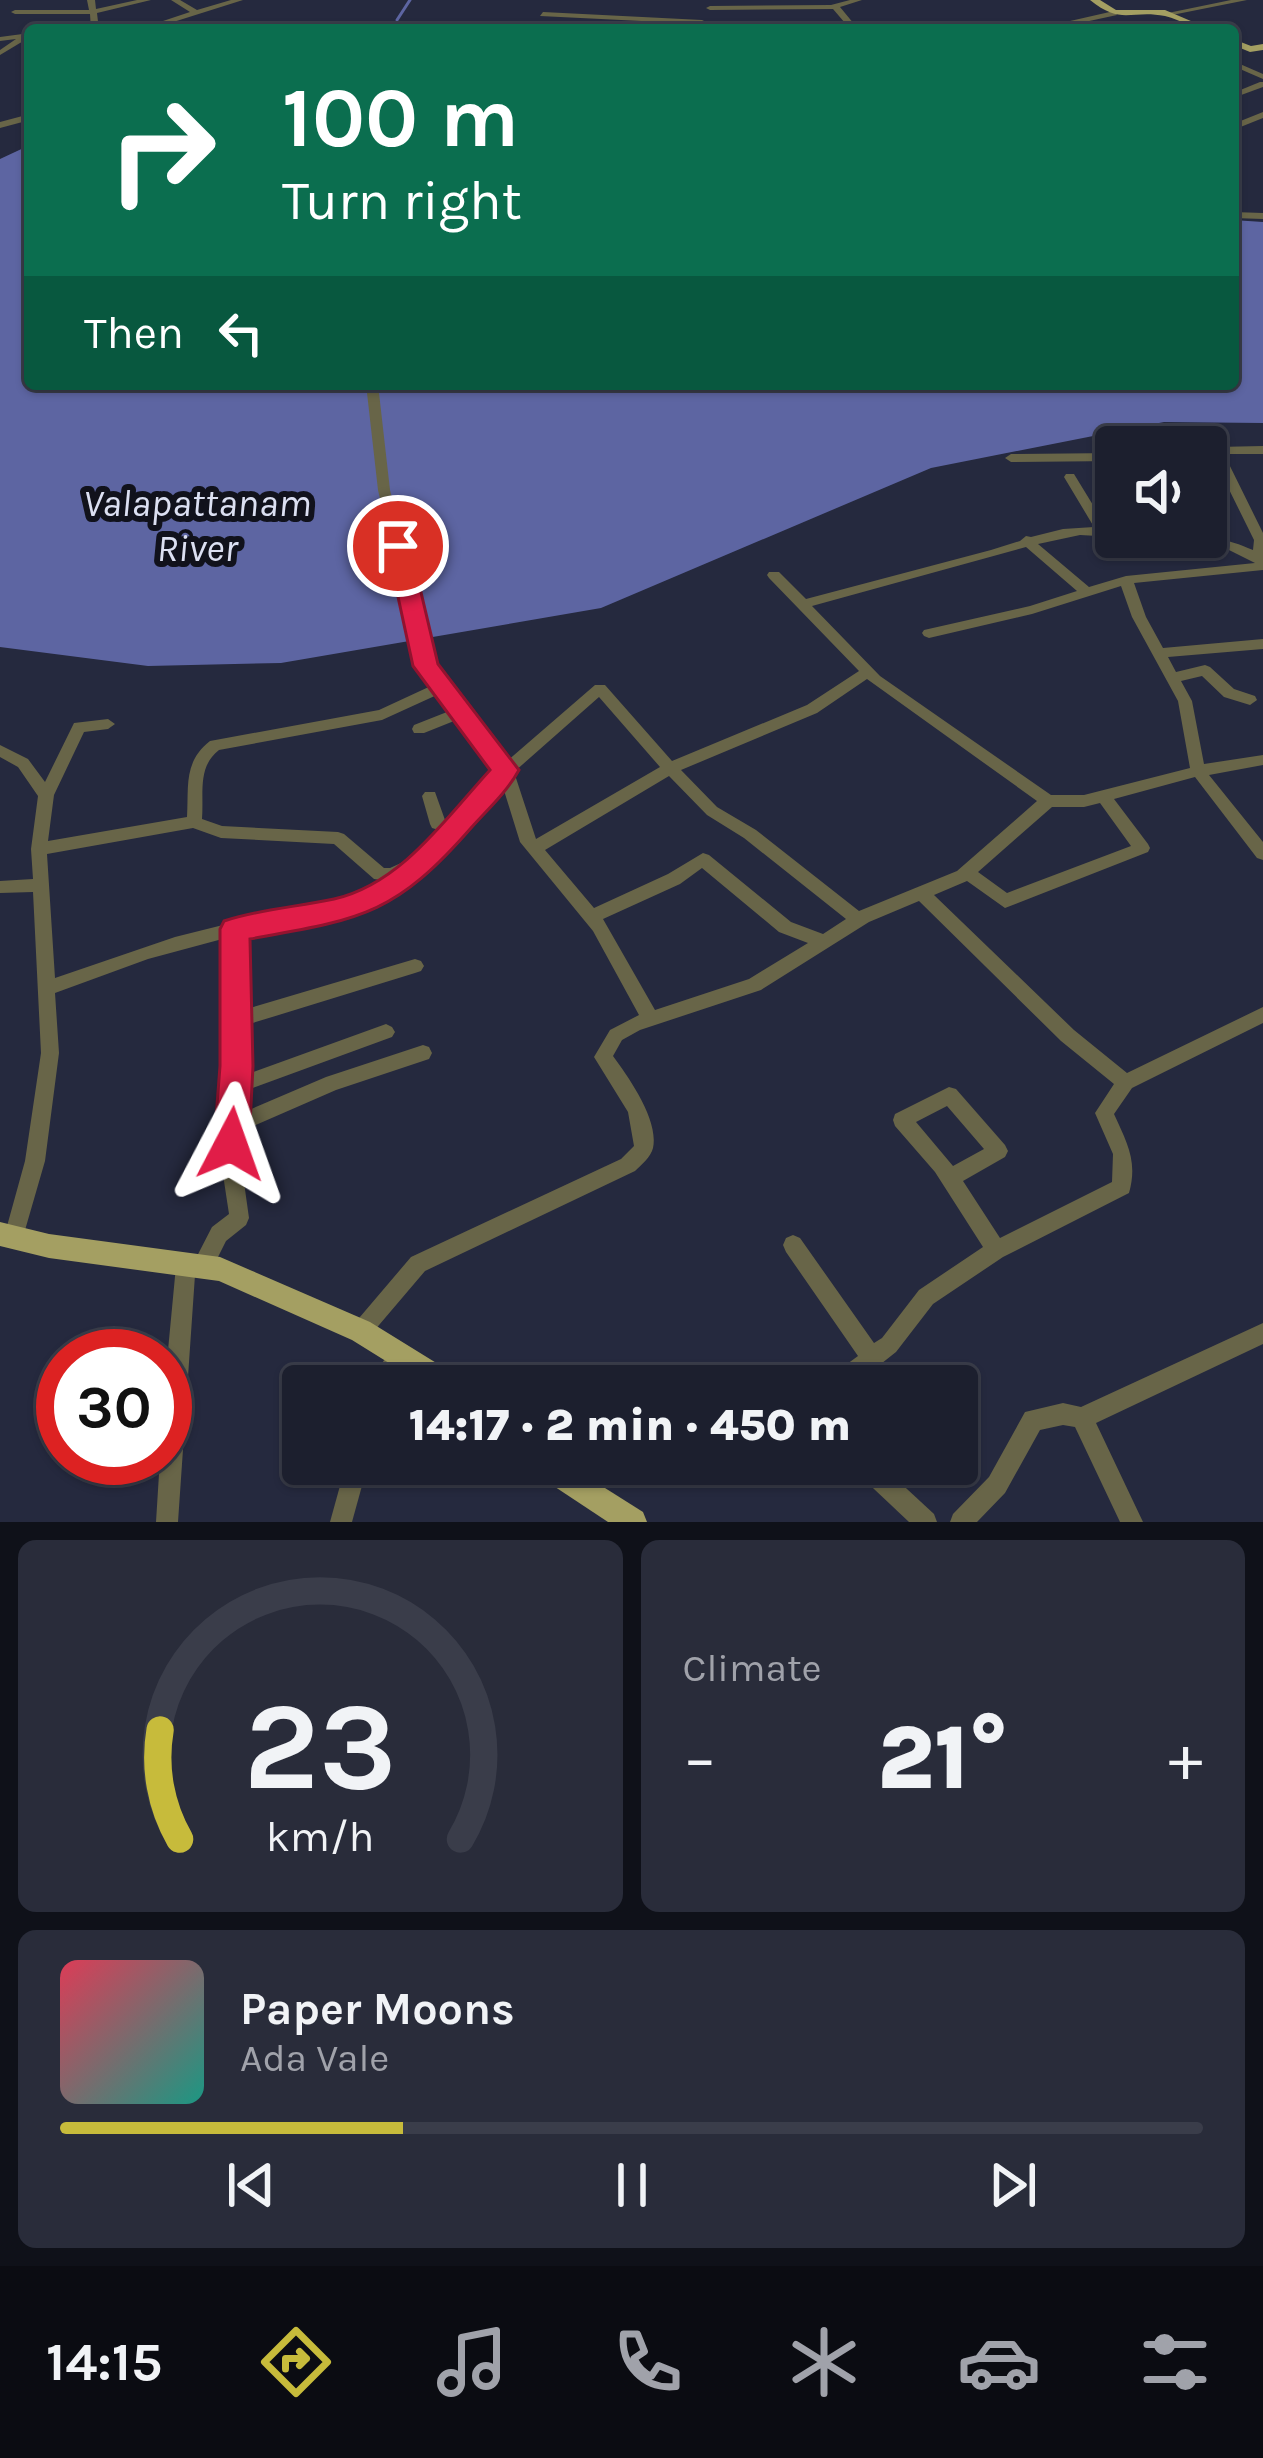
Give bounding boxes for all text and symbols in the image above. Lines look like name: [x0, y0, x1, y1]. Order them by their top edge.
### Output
text: 100 m: [282, 69, 519, 167]
icon: right: [84, 72, 240, 228]
text: Turn right: [282, 169, 522, 233]
icon: left: [208, 300, 274, 366]
text: Then: [84, 307, 184, 359]
map controls: [1095, 426, 1227, 558]
button: sound: [1095, 426, 1227, 558]
water label: Valapattanam River: [83, 480, 311, 571]
pin: [347, 495, 449, 597]
icon: arrive: [365, 513, 431, 579]
position arrow: [168, 1081, 294, 1207]
speed limit sign: 30: [36, 1329, 192, 1485]
text: 14:17 · 2 min · 450 m: [409, 1399, 851, 1451]
text: Climate: [683, 1645, 822, 1691]
text: 23: [244, 1674, 397, 1819]
text: 21°: [877, 1705, 1008, 1811]
text: −: [683, 1719, 717, 1797]
text: +: [1168, 1719, 1203, 1797]
text: km/h: [266, 1812, 375, 1862]
text: Paper Moons: [240, 1983, 515, 2035]
text: Ada Vale: [240, 2035, 389, 2081]
icon: previous: [218, 2152, 284, 2218]
icon: pause: [599, 2152, 665, 2218]
icon: next: [980, 2152, 1046, 2218]
icon: directions: [254, 2320, 338, 2404]
icon: music: [430, 2320, 514, 2404]
icon: phone: [606, 2320, 690, 2404]
icon: climate: [782, 2320, 866, 2404]
icon: car: [957, 2320, 1041, 2404]
icon: filters: [1133, 2320, 1217, 2404]
text: 14:15: [46, 2330, 163, 2394]

